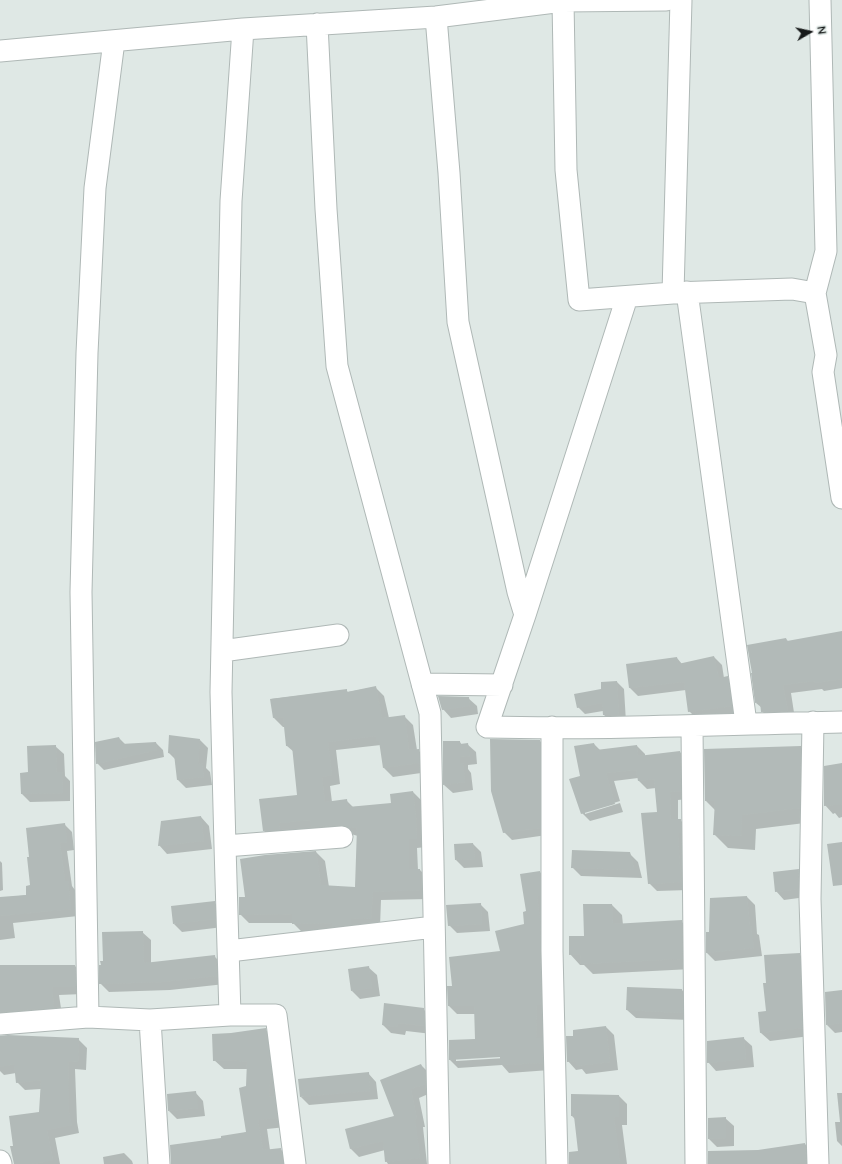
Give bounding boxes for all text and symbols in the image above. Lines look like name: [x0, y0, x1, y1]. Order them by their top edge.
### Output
north arrow: [790, 12, 830, 52]
text: N: [814, 25, 829, 35]

